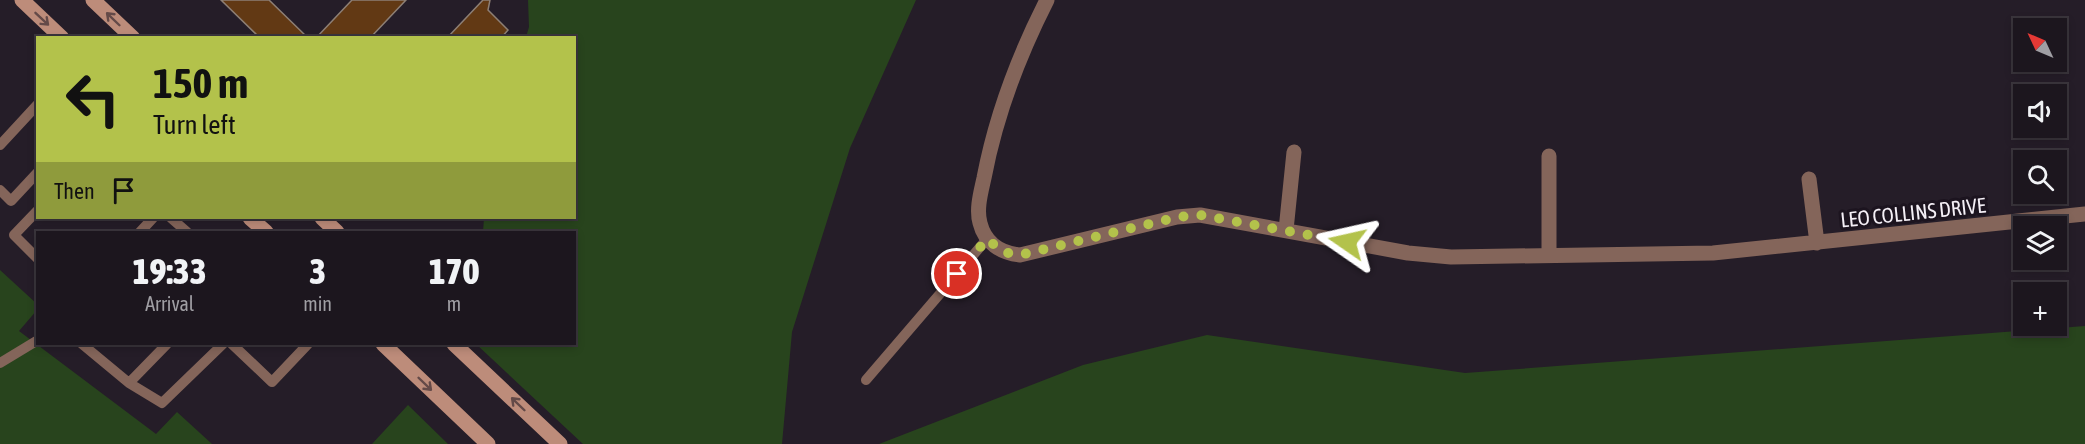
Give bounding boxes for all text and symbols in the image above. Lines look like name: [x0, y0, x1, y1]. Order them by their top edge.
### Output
one-way arrow: [34, 12, 49, 26]
one-way arrow: [106, 12, 121, 26]
north arrow: [2013, 18, 2067, 72]
map controls: [2013, 18, 2067, 336]
text: 150 m: [153, 59, 248, 107]
icon: left: [54, 60, 132, 138]
button: sound: [2013, 84, 2067, 138]
text: Turn left: [153, 109, 236, 140]
button: search: [2013, 150, 2067, 204]
icon: arrive: [107, 174, 140, 207]
text: Then: [54, 178, 95, 204]
street label: LEO COLLINS DRIVE: [1839, 192, 1987, 232]
position arrow: [1315, 210, 1379, 274]
button: layers: [2013, 216, 2067, 270]
pin: [931, 248, 982, 299]
text: 19:33: [133, 250, 207, 292]
text: 3: [309, 250, 326, 292]
text: 170: [429, 250, 479, 292]
icon: arrive: [940, 257, 973, 290]
button: +: [2013, 282, 2067, 336]
text: Arrival: [145, 292, 194, 315]
text: min: [303, 292, 332, 315]
text: m: [447, 292, 461, 315]
one-way arrow: [417, 377, 432, 391]
one-way arrow: [510, 396, 525, 411]

